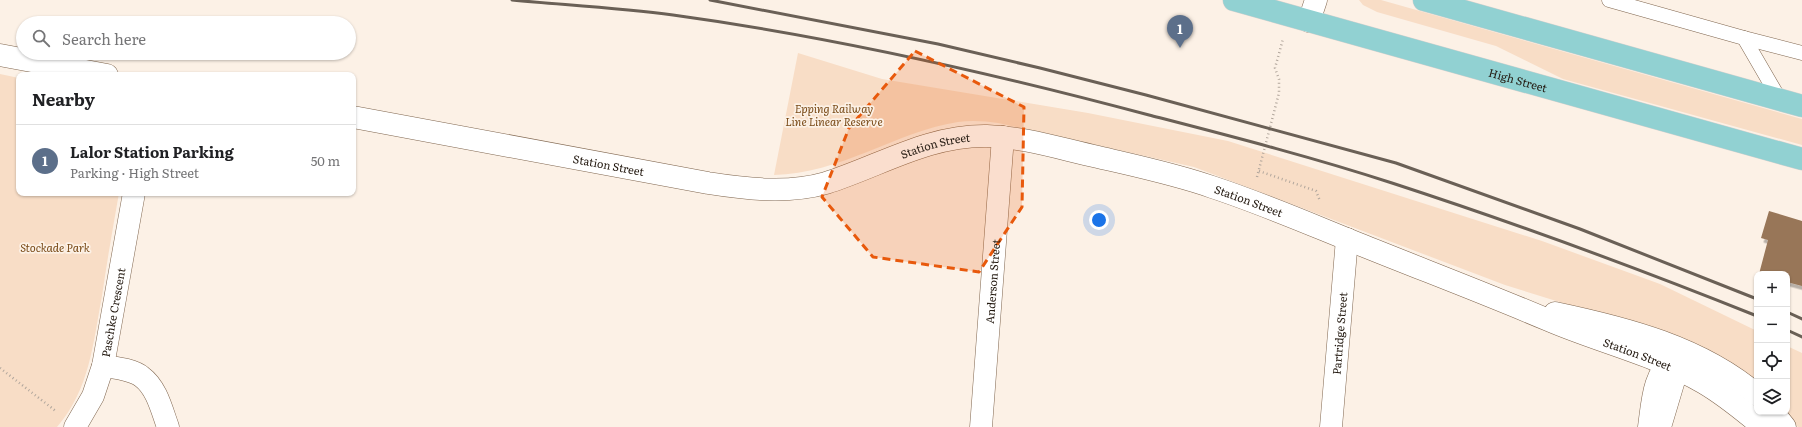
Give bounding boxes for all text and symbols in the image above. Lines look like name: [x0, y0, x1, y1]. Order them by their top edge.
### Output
pin: 1: [1167, 15, 1193, 48]
search box: [16, 16, 356, 60]
icon: search: [30, 27, 52, 49]
text: Search here: [62, 27, 146, 50]
street label: High Street: [1487, 64, 1550, 95]
text: Nearby: [32, 86, 95, 111]
park label: Epping Railway Line Linear Reserve: [785, 100, 883, 129]
street label: Station Street: [898, 129, 971, 162]
text: Lalor Station Parking: [70, 140, 234, 163]
street label: Station Street: [572, 150, 646, 179]
text: 1: [42, 151, 48, 170]
text: 50 m: [311, 151, 340, 170]
text: Parking · High Street: [70, 163, 199, 182]
street label: Station Street: [1212, 180, 1286, 220]
your location: [1089, 210, 1109, 230]
street label: Anderson Street: [981, 238, 1003, 324]
park label: Stockade Park: [20, 239, 90, 255]
street label: Paschke Crescent: [97, 266, 129, 358]
map controls: [1754, 271, 1790, 415]
button: +: [1754, 271, 1790, 307]
street label: Partridge Street: [1327, 291, 1351, 375]
button: −: [1754, 307, 1790, 343]
street label: Station Street: [1601, 334, 1675, 374]
button: locate: [1754, 343, 1790, 379]
button: layers: [1754, 379, 1790, 415]

